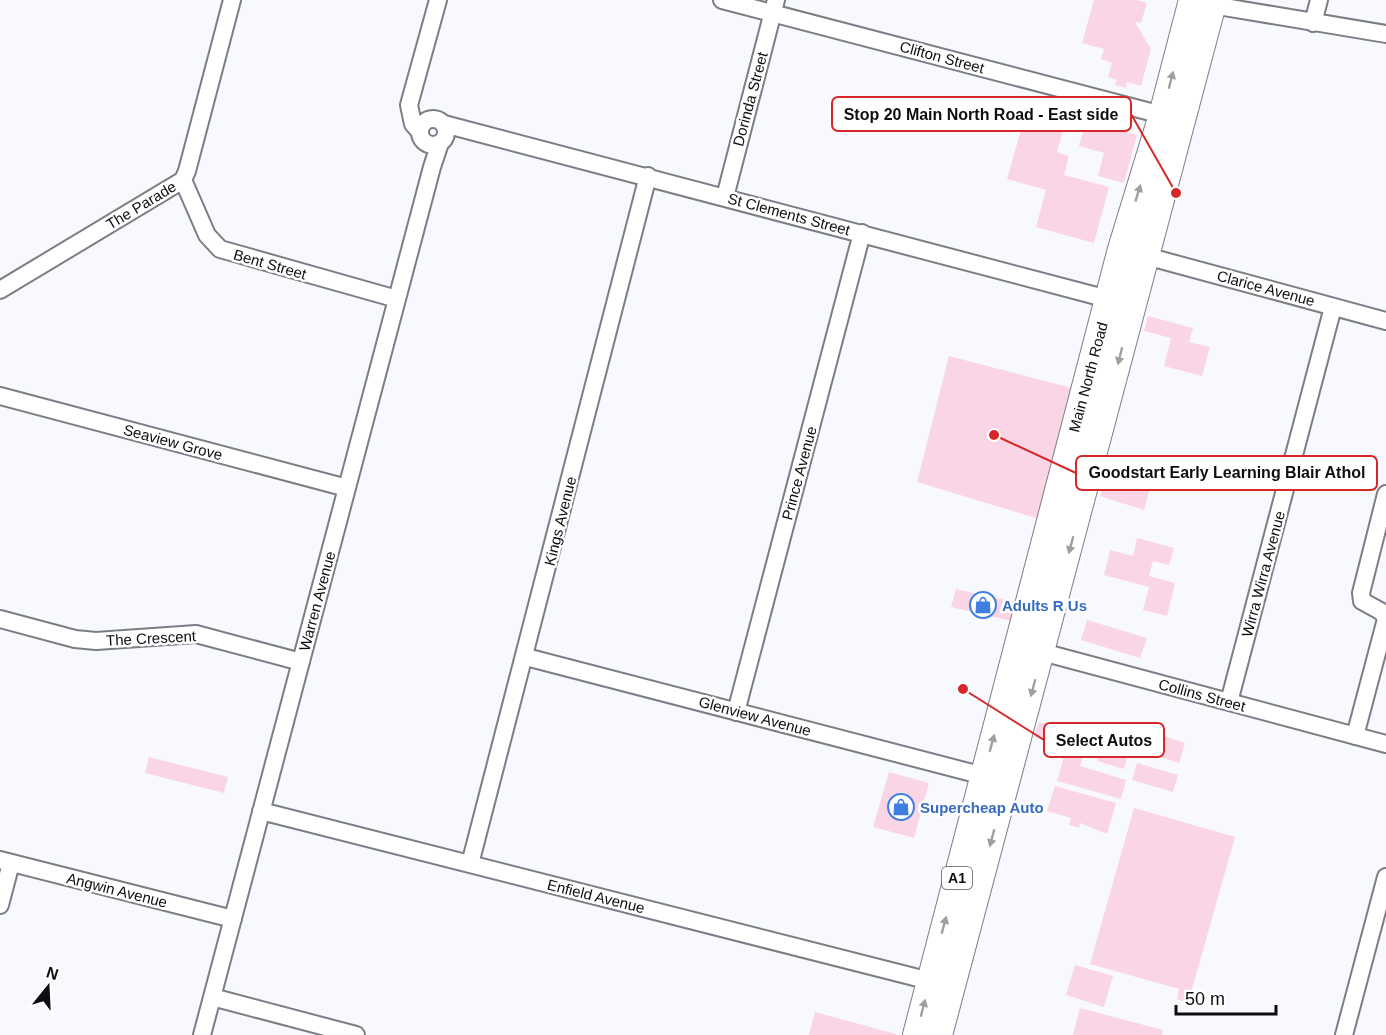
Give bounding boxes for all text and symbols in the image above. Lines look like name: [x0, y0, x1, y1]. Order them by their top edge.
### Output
street label: Clifton Street: [898, 38, 987, 77]
street label: Dorinda Street: [729, 49, 771, 148]
one-way arrow: [1167, 71, 1176, 89]
callout: Stop 20 Main North Road - East side: [832, 97, 1131, 131]
text: Stop 20 Main North Road - East side: [844, 106, 1118, 123]
street label: The Parade: [103, 178, 179, 232]
one-way arrow: [1134, 184, 1143, 202]
street label: St Clements Street: [726, 189, 853, 239]
street label: Bent Street: [232, 245, 309, 283]
street label: Clarice Avenue: [1215, 267, 1317, 309]
street label: Main North Road: [1065, 320, 1111, 434]
one-way arrow: [1115, 347, 1124, 365]
street label: Seaview Grove: [122, 421, 224, 463]
street label: Prince Avenue: [778, 424, 820, 522]
callout: Goodstart Early Learning Blair Athol: [1076, 456, 1377, 490]
text: Goodstart Early Learning Blair Athol: [1089, 464, 1365, 481]
street label: Kings Avenue: [541, 475, 579, 567]
street label: Wirra Wirra Avenue: [1238, 509, 1288, 639]
one-way arrow: [1065, 536, 1075, 554]
street label: Warren Avenue: [296, 549, 338, 653]
shop icon: Adults R Us: [968, 590, 998, 620]
place label: Adults R Us: [1002, 597, 1087, 614]
street label: The Crescent: [106, 627, 197, 649]
street label: Collins Street: [1157, 675, 1248, 715]
one-way arrow: [1027, 679, 1037, 697]
street label: Glenview Avenue: [697, 693, 813, 739]
callout: Select Autos: [1044, 723, 1164, 757]
text: Select Autos: [1056, 732, 1152, 749]
one-way arrow: [988, 734, 997, 752]
shop icon: Supercheap Auto: [886, 792, 916, 822]
place label: Supercheap Auto: [920, 799, 1044, 816]
one-way arrow: [986, 829, 996, 848]
road number: A1: [942, 867, 972, 889]
street label: Angwin Avenue: [65, 869, 169, 911]
street label: Enfield Avenue: [546, 876, 646, 916]
one-way arrow: [940, 916, 950, 934]
north arrow: [18, 957, 78, 1017]
text: N: [44, 963, 61, 983]
scale bar: [1176, 978, 1276, 1016]
text: 50 m: [1185, 989, 1225, 1009]
one-way arrow: [918, 999, 928, 1017]

